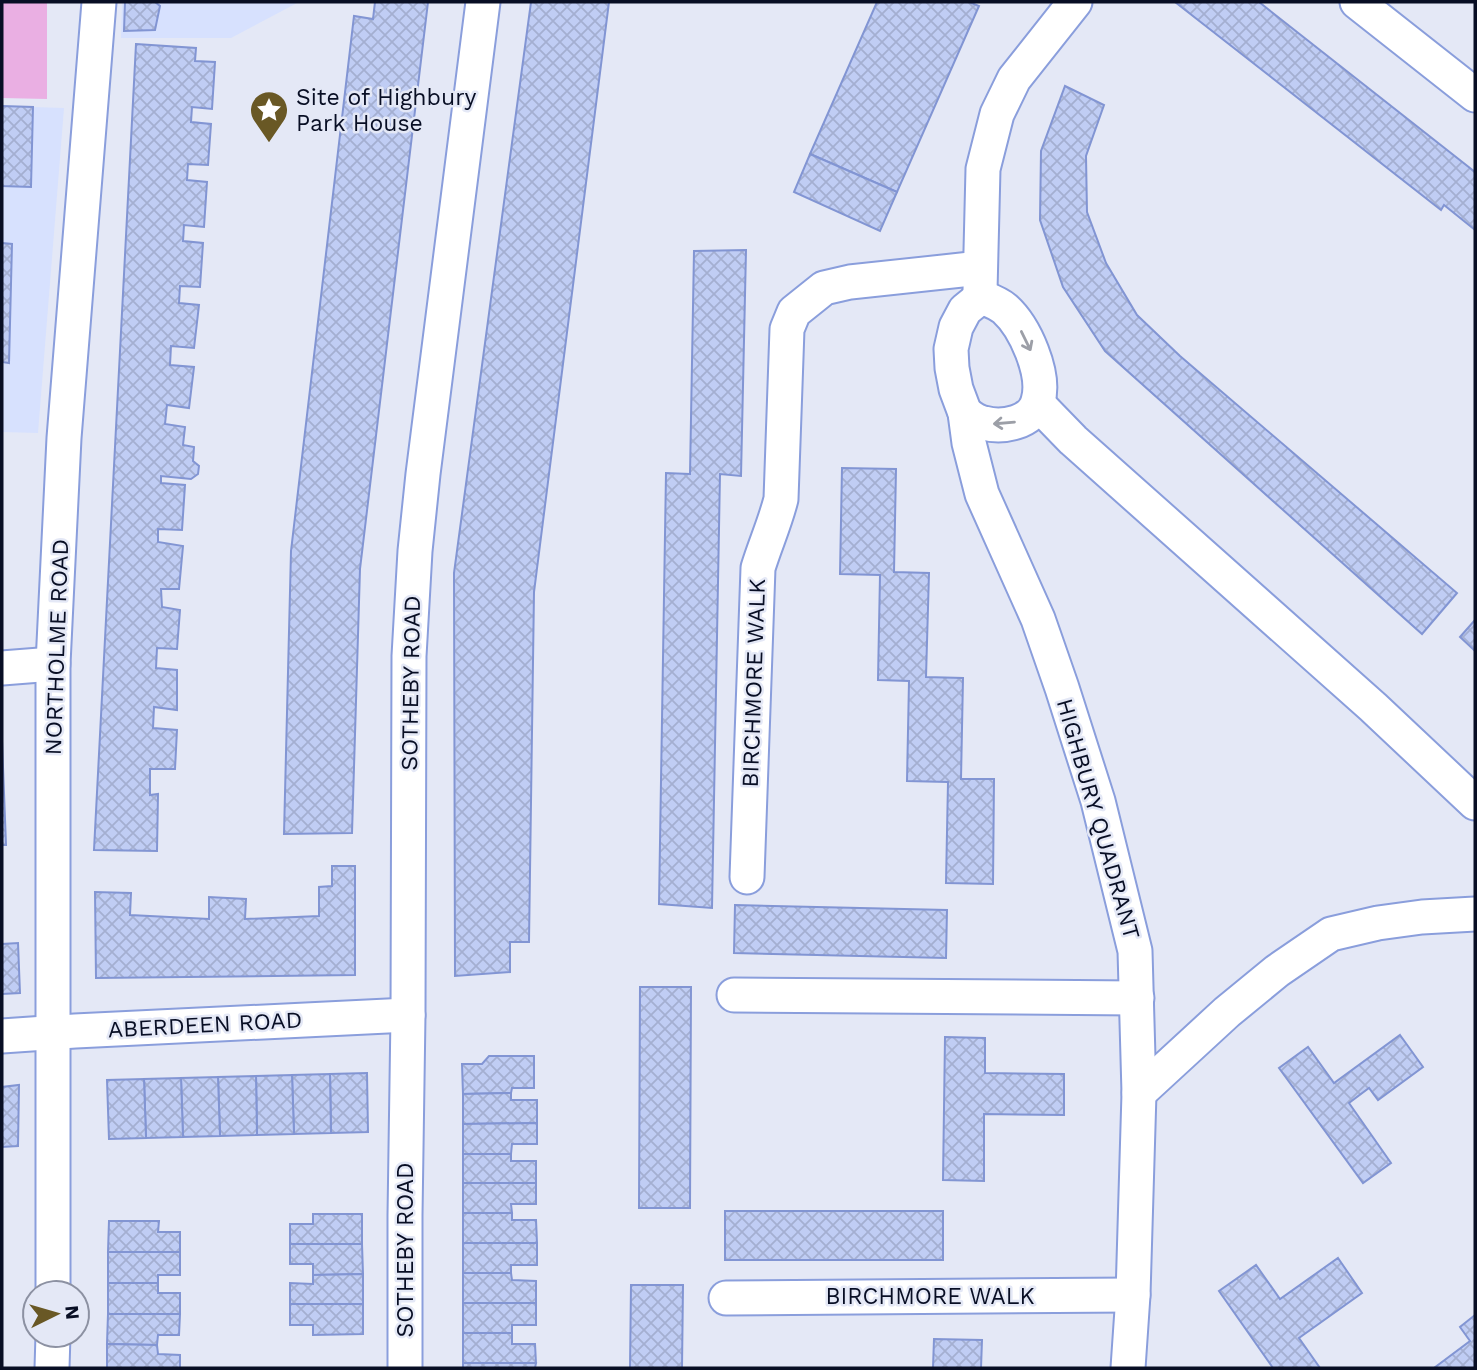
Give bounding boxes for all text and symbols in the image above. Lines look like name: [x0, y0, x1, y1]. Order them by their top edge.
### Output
place label: Site of Highbury Park House: [296, 84, 477, 137]
place icon: Site of Highbury Park House: [248, 89, 290, 144]
one-way arrow: [1019, 330, 1033, 351]
one-way arrow: [993, 417, 1016, 430]
street label: NORTHOLME ROAD: [40, 538, 74, 756]
street label: BIRCHMORE WALK: [737, 578, 771, 788]
street label: SOTHEBY ROAD: [396, 595, 426, 771]
street label: HIGHBURY QUADRANT: [1051, 695, 1145, 943]
street label: ABERDEEN ROAD: [107, 1006, 303, 1044]
street label: SOTHEBY ROAD: [392, 1162, 419, 1338]
north arrow: [21, 1279, 91, 1349]
street label: BIRCHMORE WALK: [826, 1283, 1034, 1310]
text: N: [60, 1305, 85, 1321]

